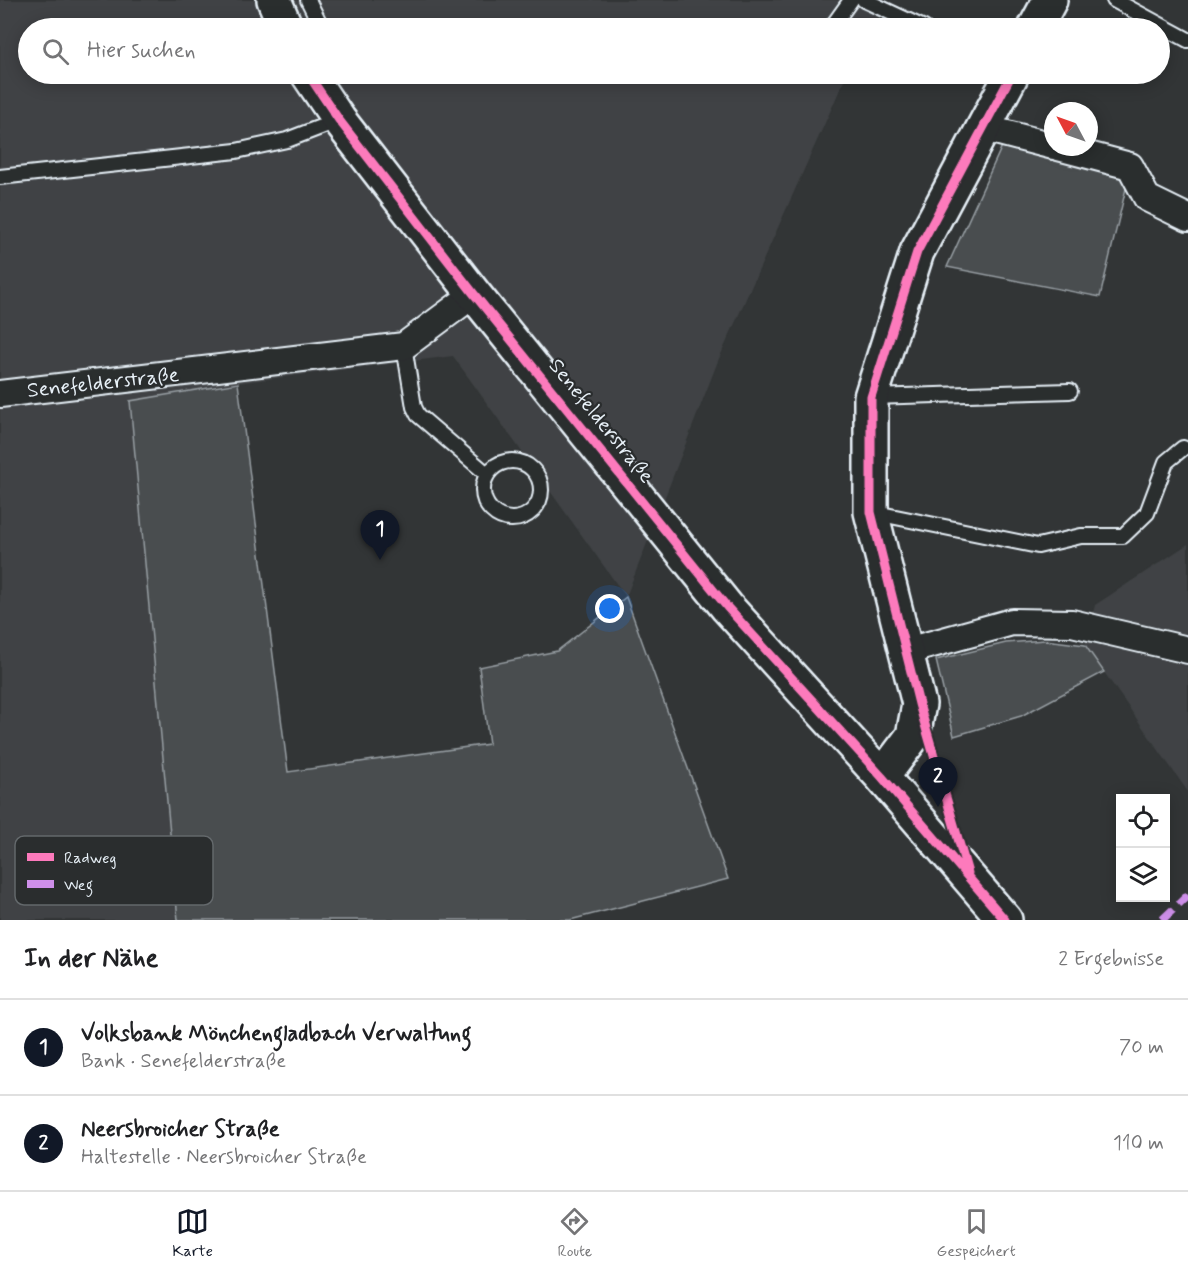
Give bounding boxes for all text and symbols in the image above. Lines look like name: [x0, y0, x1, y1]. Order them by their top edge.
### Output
search box: [18, 18, 1170, 84]
icon: search: [39, 35, 72, 68]
text: Hier suchen: [87, 37, 196, 65]
north arrow: [1044, 102, 1098, 156]
street label: Senefelderstraße: [542, 353, 660, 489]
street label: Senefelderstraße: [26, 361, 180, 405]
pin: 1: [360, 510, 400, 560]
your location: [595, 594, 624, 623]
pin: 2: [918, 758, 958, 807]
map controls: [1116, 794, 1170, 902]
button: locate: [1116, 794, 1170, 848]
legend: [15, 836, 213, 905]
text: Radweg: [64, 848, 116, 869]
button: layers: [1116, 848, 1170, 902]
text: Weg: [64, 875, 93, 897]
text: In der Nähe: [24, 942, 158, 976]
text: 2 Ergebnisse: [1058, 946, 1164, 973]
text: Volksbank Mönchengladbach Verwaltung: [81, 1020, 472, 1048]
text: 1: [39, 1034, 48, 1061]
text: 70 m: [1119, 1034, 1164, 1061]
text: Bank · Senefelderstraße: [81, 1048, 286, 1075]
text: Neersbroicher Straße: [81, 1116, 280, 1144]
text: 2: [39, 1130, 48, 1157]
text: 110 m: [1113, 1130, 1164, 1157]
text: Haltestelle · Neersbroicher Straße: [81, 1144, 367, 1171]
tab: Karte: [172, 1205, 213, 1262]
tab: Route: [557, 1205, 592, 1262]
tab: Gespeichert: [937, 1205, 1016, 1262]

